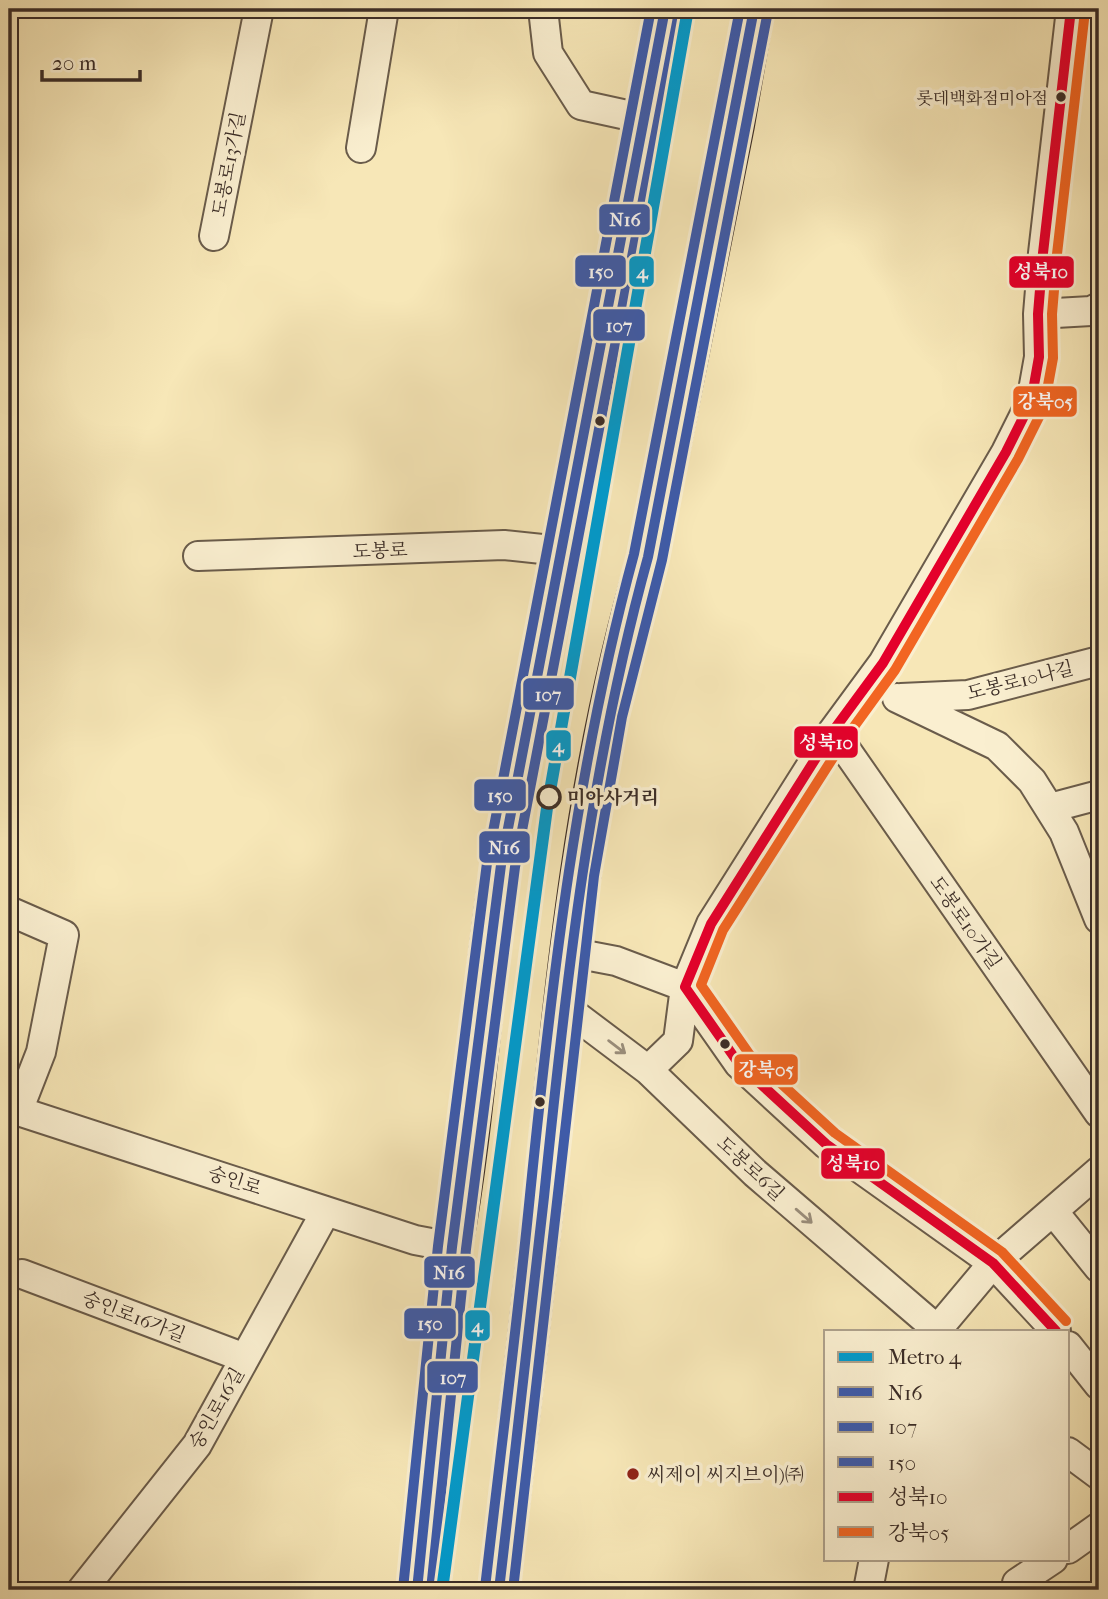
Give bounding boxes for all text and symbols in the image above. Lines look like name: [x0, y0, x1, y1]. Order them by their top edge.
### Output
scale bar: [42, 38, 140, 82]
text: 20 m: [52, 51, 97, 75]
place label: 롯데백화점미아점: [917, 88, 1048, 108]
marker: 롯데백화점미아점: [1054, 90, 1068, 104]
street label: 도봉로13가길: [208, 110, 250, 218]
line badge: N16: [598, 203, 651, 236]
text: N16: [609, 209, 641, 231]
line badge: 150: [574, 254, 627, 288]
line badge: 4: [628, 255, 655, 288]
line badge: 성북10: [1008, 255, 1075, 289]
text: 150: [588, 261, 614, 283]
text: 4: [635, 261, 648, 283]
text: 성북10: [1014, 261, 1068, 283]
line badge: 107: [592, 308, 646, 342]
text: 107: [606, 315, 632, 337]
line badge: 강북05: [1012, 385, 1078, 418]
text: 강북05: [1017, 391, 1073, 413]
unlabelled marker: [593, 414, 607, 428]
street label: 도봉로: [352, 539, 408, 563]
street label: 도봉로10나길: [965, 657, 1076, 705]
line badge: 107: [522, 677, 575, 711]
text: 107: [535, 684, 561, 706]
line badge: 성북10: [793, 725, 859, 759]
line badge: 4: [545, 729, 572, 762]
text: 성북10: [799, 732, 853, 754]
text: 4: [551, 735, 564, 757]
line badge: 150: [473, 778, 527, 812]
text: 150: [487, 785, 513, 807]
marker: 미아사거리: [537, 785, 561, 809]
place label: 미아사거리: [567, 787, 659, 809]
line badge: N16: [478, 830, 531, 864]
text: N16: [488, 837, 520, 859]
street label: 도봉로10가길: [925, 872, 1005, 974]
unlabelled marker: [718, 1037, 732, 1051]
one-way arrow: [607, 1040, 626, 1054]
line badge: 강북05: [733, 1053, 799, 1086]
text: 강북05: [738, 1059, 794, 1081]
unlabelled marker: [533, 1095, 547, 1109]
street label: 도봉로6길: [712, 1132, 788, 1205]
line badge: 성북10: [820, 1147, 886, 1180]
text: 성북10: [826, 1153, 880, 1175]
street label: 숭인로: [205, 1162, 264, 1200]
one-way arrow: [795, 1208, 813, 1224]
line badge: N16: [423, 1255, 476, 1289]
text: N16: [433, 1262, 465, 1284]
street label: 숭인로16가길: [79, 1287, 188, 1347]
line badge: 150: [403, 1307, 457, 1340]
line badge: 4: [464, 1309, 491, 1342]
text: 150: [417, 1313, 443, 1335]
text: 4: [470, 1315, 483, 1337]
legend: [824, 1330, 1070, 1560]
text: Metro 4: [888, 1345, 962, 1369]
line badge: 107: [426, 1360, 479, 1394]
street label: 숭인로16길: [185, 1364, 249, 1453]
text: 107: [440, 1367, 466, 1389]
text: N16: [888, 1381, 923, 1405]
text: 107: [888, 1415, 917, 1439]
text: 150: [888, 1451, 916, 1475]
place label: 씨제이 씨지브이)㈜: [647, 1464, 804, 1486]
marker: 씨제이 씨지브이)㈜: [625, 1466, 641, 1482]
text: 성북10: [888, 1485, 948, 1509]
text: 강북05: [888, 1521, 949, 1545]

